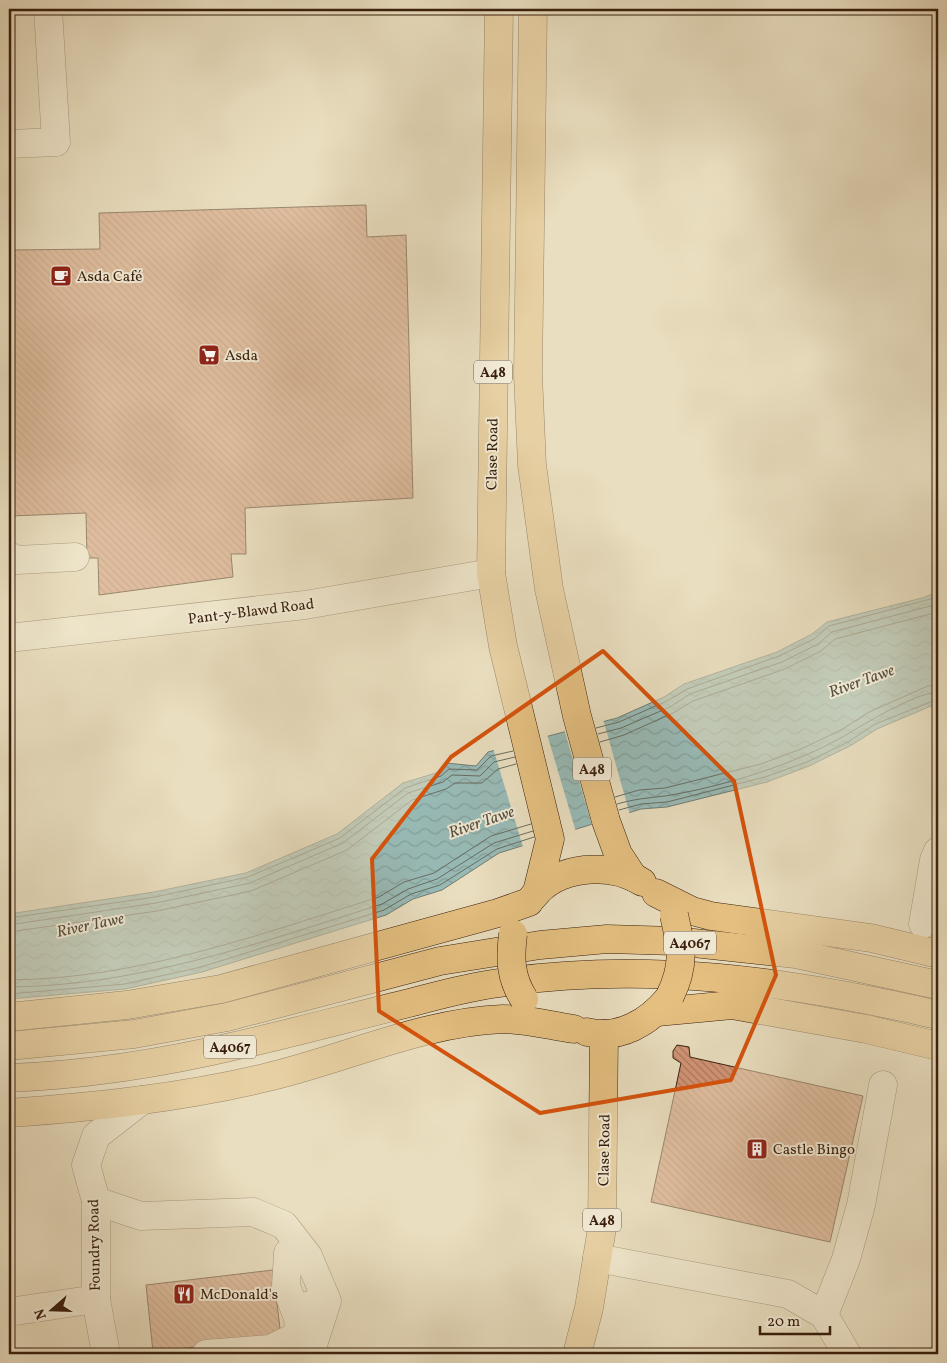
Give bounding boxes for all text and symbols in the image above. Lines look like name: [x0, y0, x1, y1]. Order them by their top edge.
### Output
cafe icon: Asda Café: [49, 264, 73, 288]
place label: Asda Café: [77, 267, 142, 288]
supermarket icon: Asda: [197, 343, 221, 367]
place label: Asda: [225, 346, 258, 367]
road number: A48: [474, 361, 512, 384]
street label: Clase Road: [482, 418, 505, 490]
street label: Pant-y-Blawd Road: [187, 594, 316, 631]
water label: River Tawe: [826, 660, 898, 704]
road number: A48: [573, 758, 611, 781]
water label: River Tawe: [446, 801, 518, 844]
water label: River Tawe: [55, 908, 126, 944]
road number: A4067: [664, 931, 716, 954]
road number: A4067: [204, 1036, 256, 1058]
street label: Clase Road: [594, 1114, 617, 1186]
building icon: Castle Bingo: [745, 1137, 769, 1161]
place label: Castle Bingo: [773, 1140, 855, 1161]
street label: Foundry Road: [84, 1199, 107, 1291]
road number: A48: [583, 1208, 621, 1232]
restaurant icon: McDonald's: [172, 1282, 196, 1306]
place label: McDonald's: [200, 1285, 278, 1306]
north arrow: [28, 1286, 78, 1336]
scale bar: [760, 1303, 830, 1335]
text: N: [31, 1306, 52, 1322]
text: 20 m: [767, 1312, 800, 1333]

